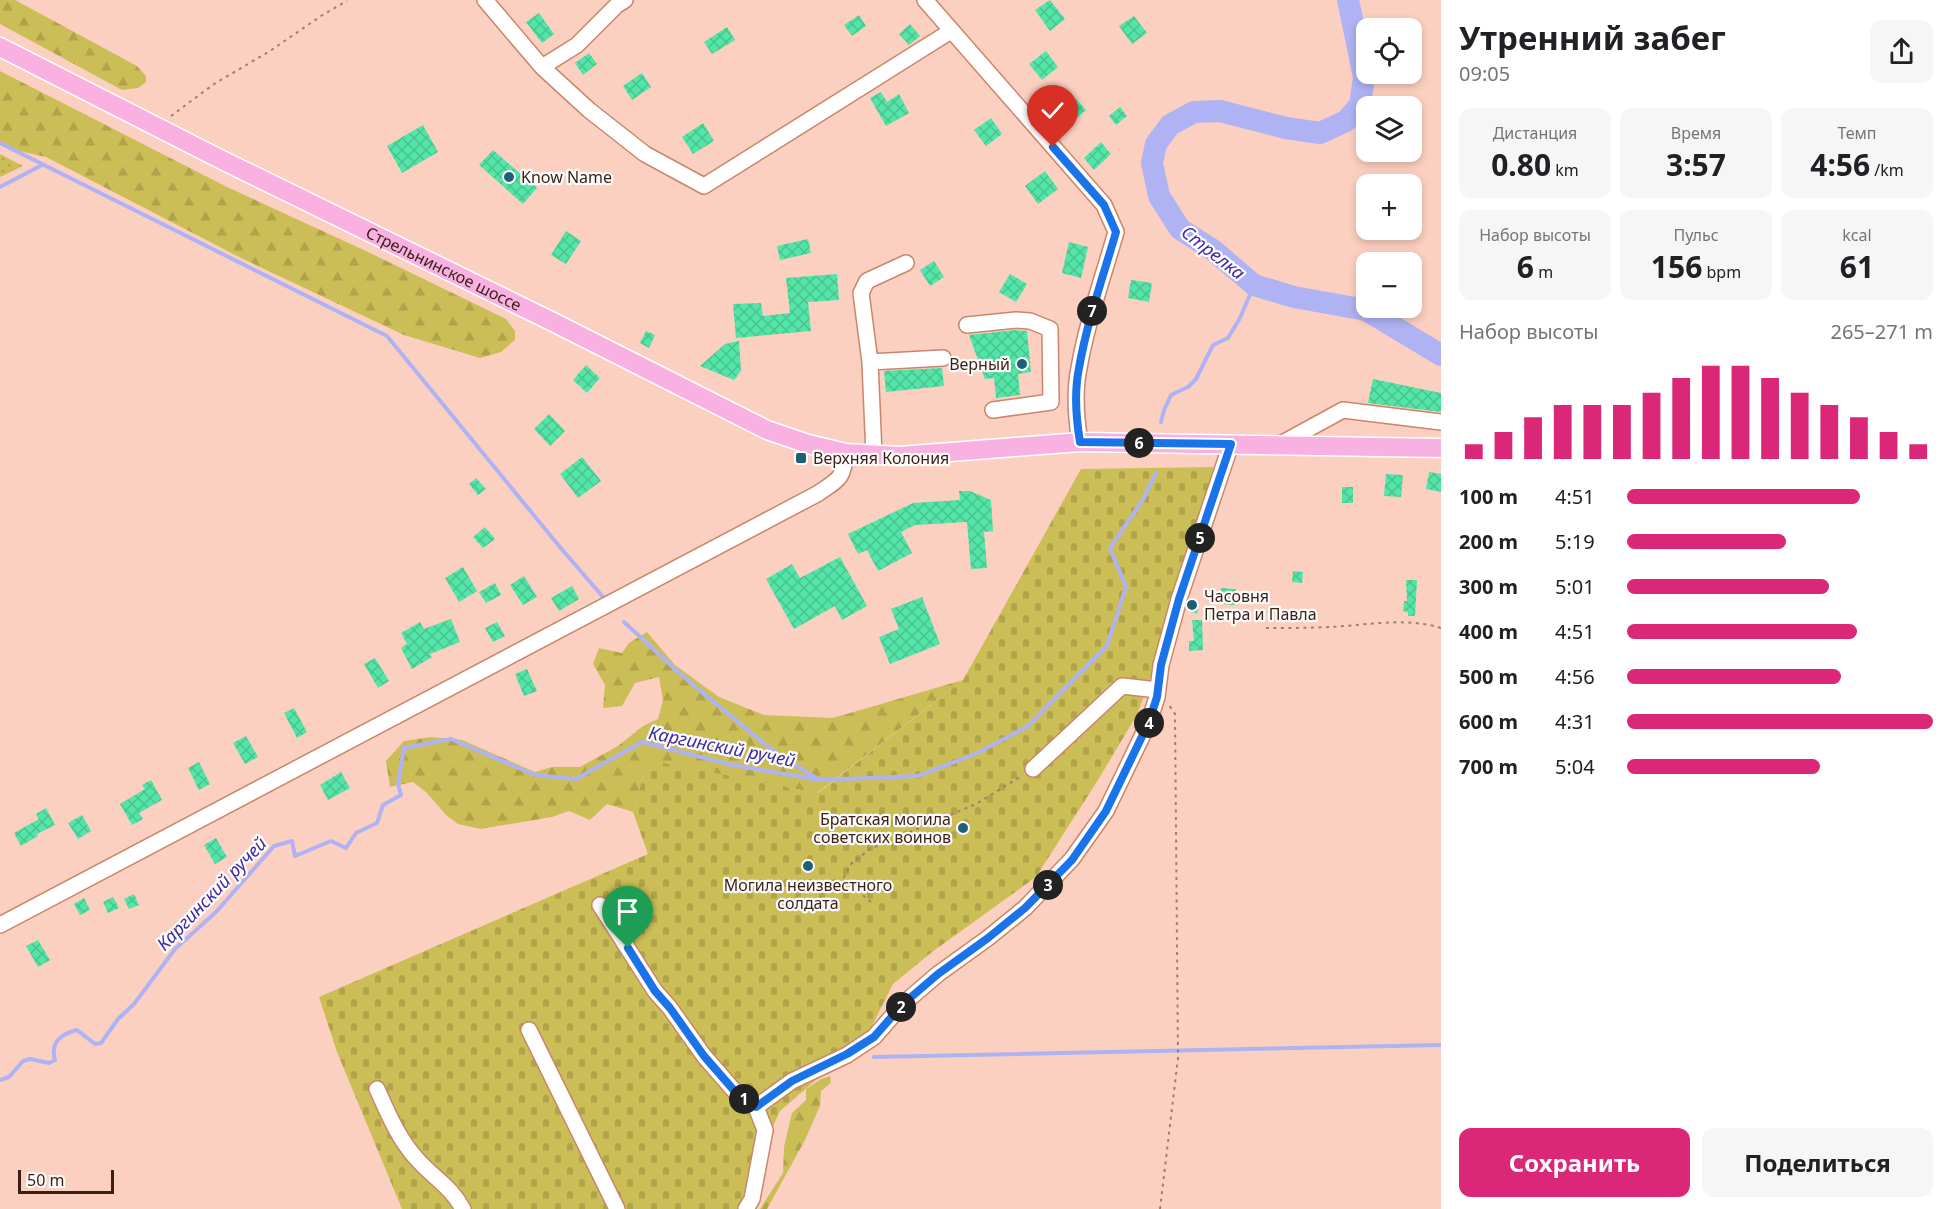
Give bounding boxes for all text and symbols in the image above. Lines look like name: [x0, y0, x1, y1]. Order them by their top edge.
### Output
text: Утренний забег: [1459, 15, 1726, 60]
map controls: [1356, 18, 1422, 318]
button: locate: [1356, 18, 1422, 84]
button: share: [1870, 20, 1933, 83]
text: 09:05: [1459, 60, 1510, 87]
pin: [1027, 85, 1078, 147]
icon: check: [1036, 94, 1069, 127]
button: layers: [1356, 96, 1422, 162]
text: Дистанция: [1493, 122, 1577, 144]
text: Время: [1671, 122, 1721, 144]
text: Темп: [1837, 122, 1877, 144]
text: 0.80: [1491, 144, 1551, 185]
text: 3:57: [1666, 144, 1726, 185]
text: 4:56: [1810, 144, 1870, 185]
text: km: [1551, 159, 1579, 181]
text: /km: [1870, 159, 1904, 181]
place label: Know Name: [521, 166, 612, 188]
marker: Know Name: [502, 170, 516, 184]
button: +: [1356, 174, 1422, 240]
water label: Стрелка: [1177, 220, 1250, 285]
street label: Стрельнинское шоссе: [362, 221, 525, 316]
text: Набор высоты: [1479, 224, 1591, 246]
text: Пульс: [1673, 224, 1719, 246]
text: kcal: [1842, 224, 1872, 246]
text: 6: [1517, 246, 1534, 287]
text: 156: [1651, 246, 1702, 287]
text: 61: [1840, 246, 1874, 287]
button: −: [1356, 252, 1422, 318]
text: m: [1534, 261, 1553, 283]
text: bpm: [1702, 261, 1741, 283]
pin: 7: [1077, 296, 1107, 326]
text: 7: [1087, 300, 1097, 322]
text: Набор высоты: [1459, 318, 1598, 345]
text: 265–271 m: [1830, 318, 1933, 345]
place label: Верный: [949, 353, 1010, 375]
marker: Верный: [1015, 357, 1029, 371]
pin: 6: [1124, 428, 1154, 458]
text: 6: [1134, 432, 1144, 454]
place label: Верхняя Колония: [813, 447, 949, 469]
marker: Верхняя Колония: [794, 451, 808, 465]
text: 100 m: [1459, 483, 1518, 510]
text: 4:51: [1555, 483, 1595, 510]
pin: 5: [1185, 523, 1215, 553]
text: 5: [1195, 527, 1205, 549]
text: 200 m: [1459, 528, 1518, 555]
text: 5:19: [1555, 528, 1595, 555]
text: 300 m: [1459, 573, 1518, 600]
text: 5:01: [1555, 573, 1595, 600]
place label: Часовня Петра и Павла: [1204, 585, 1317, 625]
marker: Часовня Петра и Павла: [1185, 598, 1199, 612]
text: 400 m: [1459, 618, 1518, 645]
text: 4:51: [1555, 618, 1595, 645]
text: 500 m: [1459, 663, 1518, 690]
text: 4:56: [1555, 663, 1595, 690]
pin: 4: [1134, 708, 1164, 738]
text: 600 m: [1459, 708, 1518, 735]
text: 4:31: [1555, 708, 1595, 735]
text: 4: [1144, 712, 1154, 734]
water label: Каргинский ручей: [647, 720, 797, 772]
text: 700 m: [1459, 753, 1518, 780]
text: 5:04: [1555, 753, 1595, 780]
place label: Братская могила советских воинов: [813, 808, 951, 848]
marker: Братская могила советских воинов: [956, 821, 970, 835]
water label: Каргинский ручей: [151, 831, 272, 955]
marker: Могила неизвестного солдата: [801, 859, 815, 873]
pin: 3: [1033, 870, 1063, 900]
place label: Могила неизвестного солдата: [724, 874, 892, 914]
text: 3: [1043, 874, 1053, 896]
pin: [602, 886, 653, 948]
icon: arrive: [611, 895, 644, 928]
pin: 2: [886, 992, 916, 1022]
text: 2: [896, 996, 906, 1018]
pin: 1: [729, 1084, 759, 1114]
text: 1: [739, 1088, 749, 1110]
button: Сохранить: [1459, 1128, 1690, 1197]
button: Поделиться: [1702, 1128, 1933, 1197]
scale bar: [18, 1167, 114, 1194]
text: 50 m: [27, 1169, 64, 1191]

